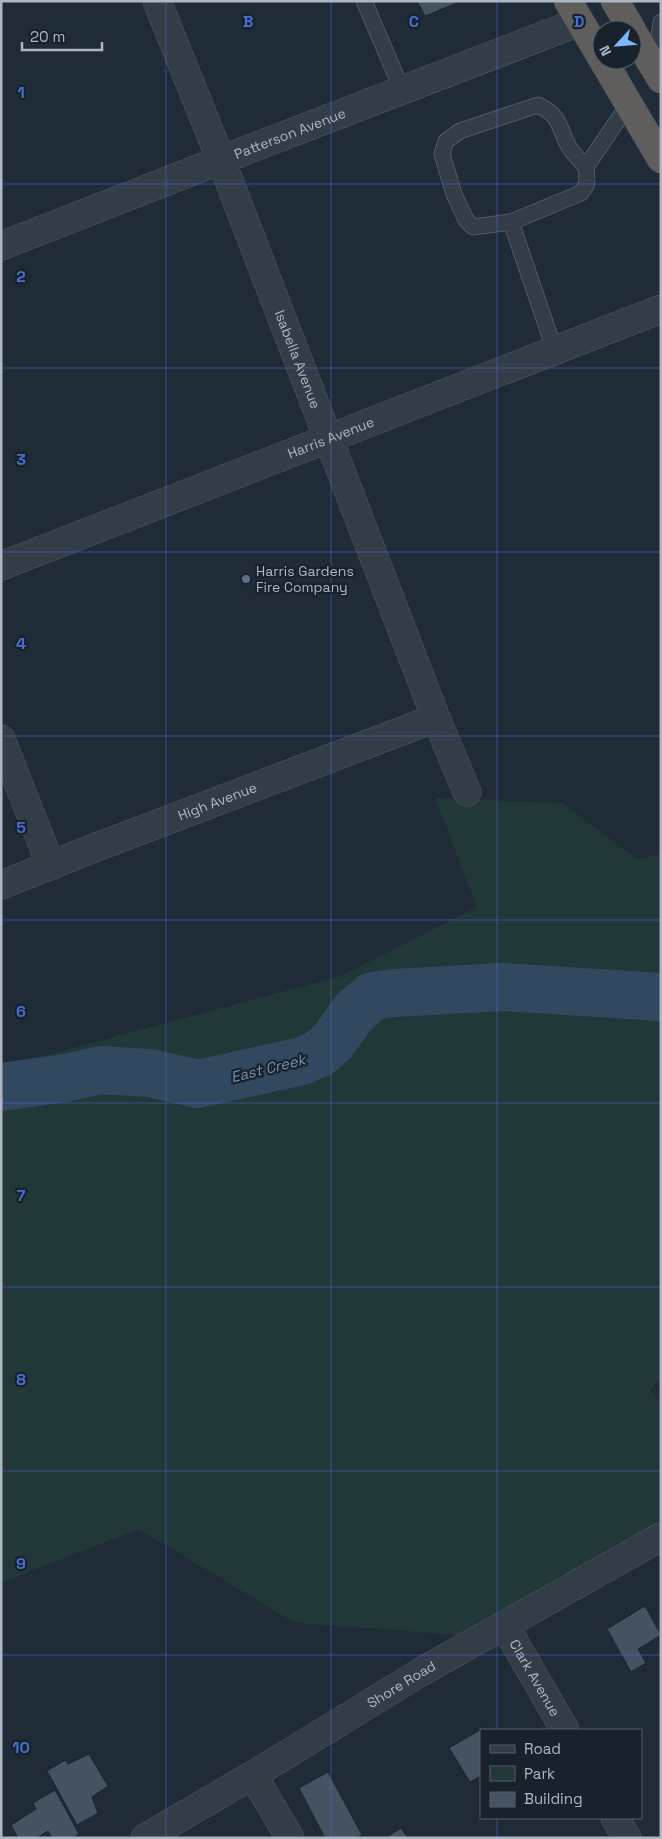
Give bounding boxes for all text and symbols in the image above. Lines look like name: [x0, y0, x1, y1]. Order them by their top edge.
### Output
text: B: [243, 11, 253, 32]
text: C: [409, 11, 419, 32]
text: D: [574, 11, 584, 32]
scale bar: [22, 20, 102, 52]
north arrow: [592, 20, 642, 70]
text: 20 m: [30, 27, 65, 46]
text: N: [595, 43, 615, 59]
text: 1: [17, 82, 25, 103]
street label: Patterson Avenue: [231, 104, 348, 163]
text: 2: [16, 266, 26, 287]
street label: Isabella Avenue: [271, 308, 325, 411]
street label: Harris Avenue: [285, 413, 377, 463]
text: 3: [16, 449, 26, 470]
place label: Harris Gardens Fire Company: [256, 562, 354, 596]
marker: Harris Gardens Fire Company: [240, 573, 252, 585]
text: 4: [16, 633, 26, 654]
street label: High Avenue: [175, 778, 259, 824]
text: 5: [16, 817, 26, 838]
text: 6: [16, 1001, 26, 1022]
water label: East Creek: [229, 1049, 309, 1086]
text: 7: [17, 1185, 26, 1206]
text: 8: [16, 1369, 26, 1390]
text: 9: [16, 1553, 26, 1574]
street label: Clark Avenue: [506, 1636, 564, 1720]
street label: Shore Road: [364, 1657, 439, 1712]
legend: [480, 1729, 642, 1819]
text: 10: [12, 1737, 30, 1758]
text: Road: [524, 1739, 561, 1758]
text: Park: [524, 1764, 555, 1783]
text: Building: [524, 1789, 583, 1808]

